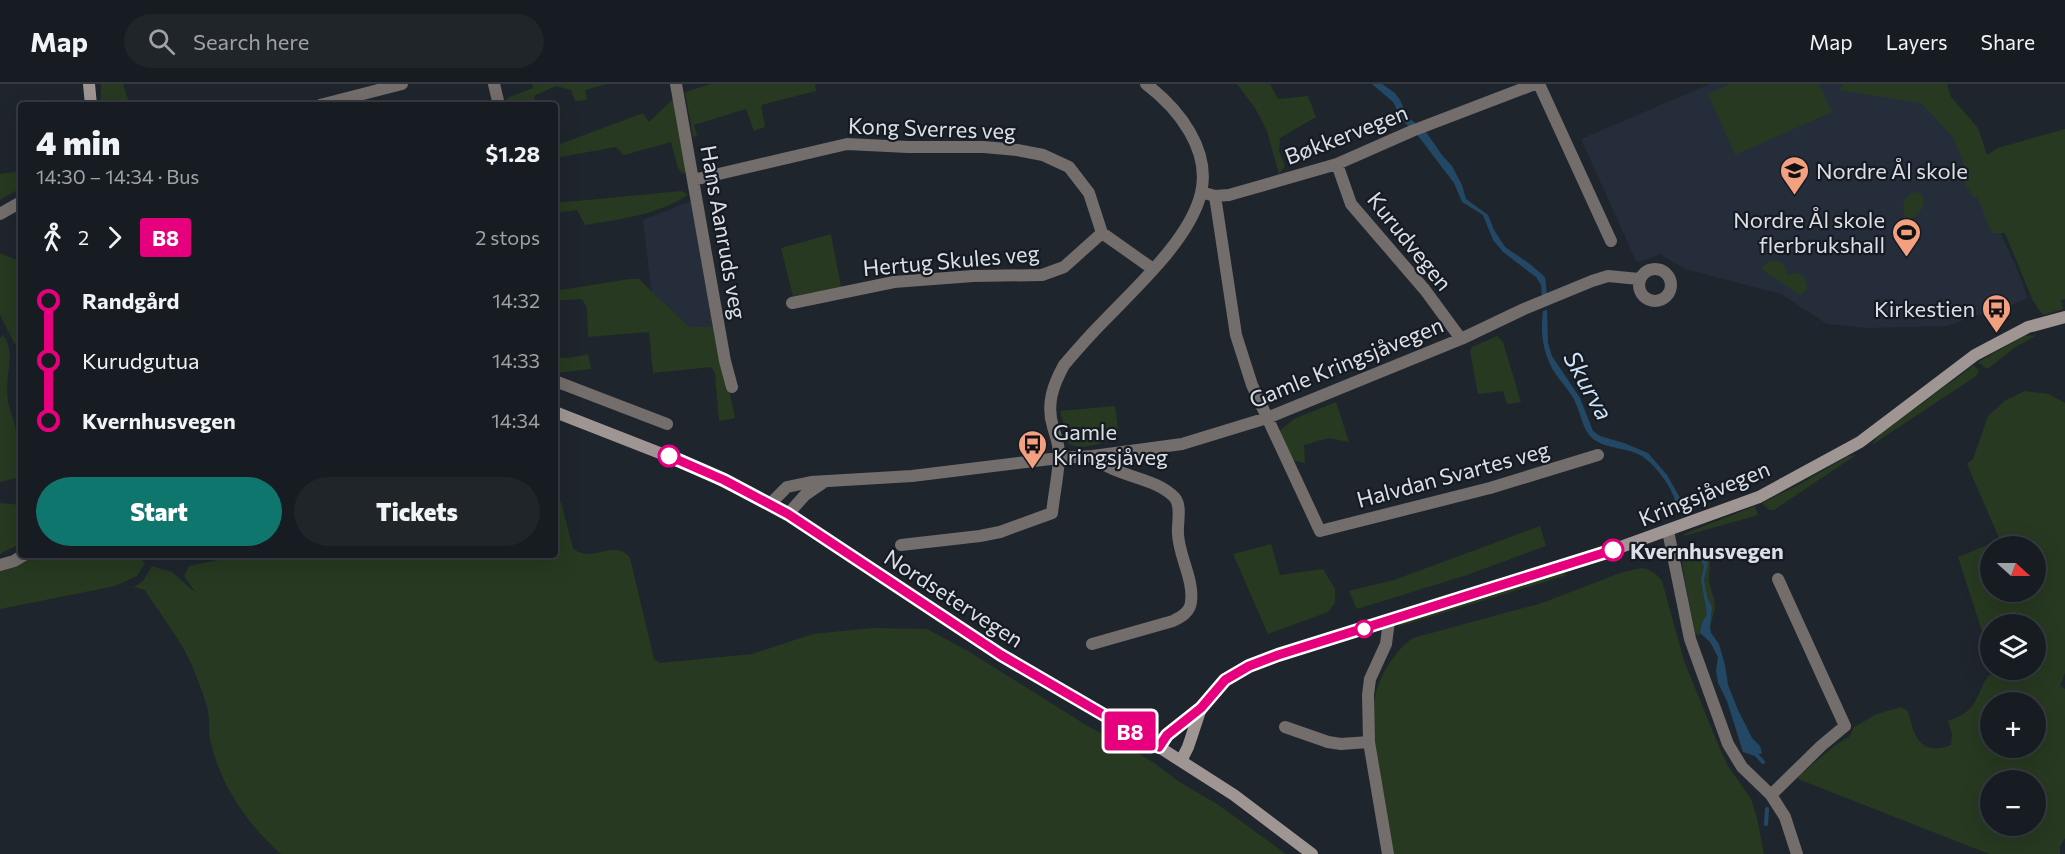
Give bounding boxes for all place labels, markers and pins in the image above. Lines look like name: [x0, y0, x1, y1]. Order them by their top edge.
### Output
school or university icon: Nordre Ål skole: [1779, 154, 1811, 196]
place label: Nordre Ål skole: [1816, 157, 1968, 184]
place label: Nordre Ål skole flerbrukshall: [1733, 206, 1885, 258]
sports icon: Nordre Ål skole flerbrukshall: [1890, 216, 1922, 258]
bus stop icon: Kirkestien: [1980, 292, 2012, 334]
place label: Kirkestien: [1874, 295, 1975, 322]
place label: Gamle Kringsjåveg: [1053, 418, 1168, 470]
bus stop icon: Gamle Kringsjåveg: [1016, 428, 1048, 470]
unlabelled marker: [658, 445, 680, 467]
place label: Kvernhusvegen: [1630, 537, 1784, 564]
marker: Kvernhusvegen: [1602, 539, 1624, 561]
unlabelled marker: [1355, 620, 1373, 638]

